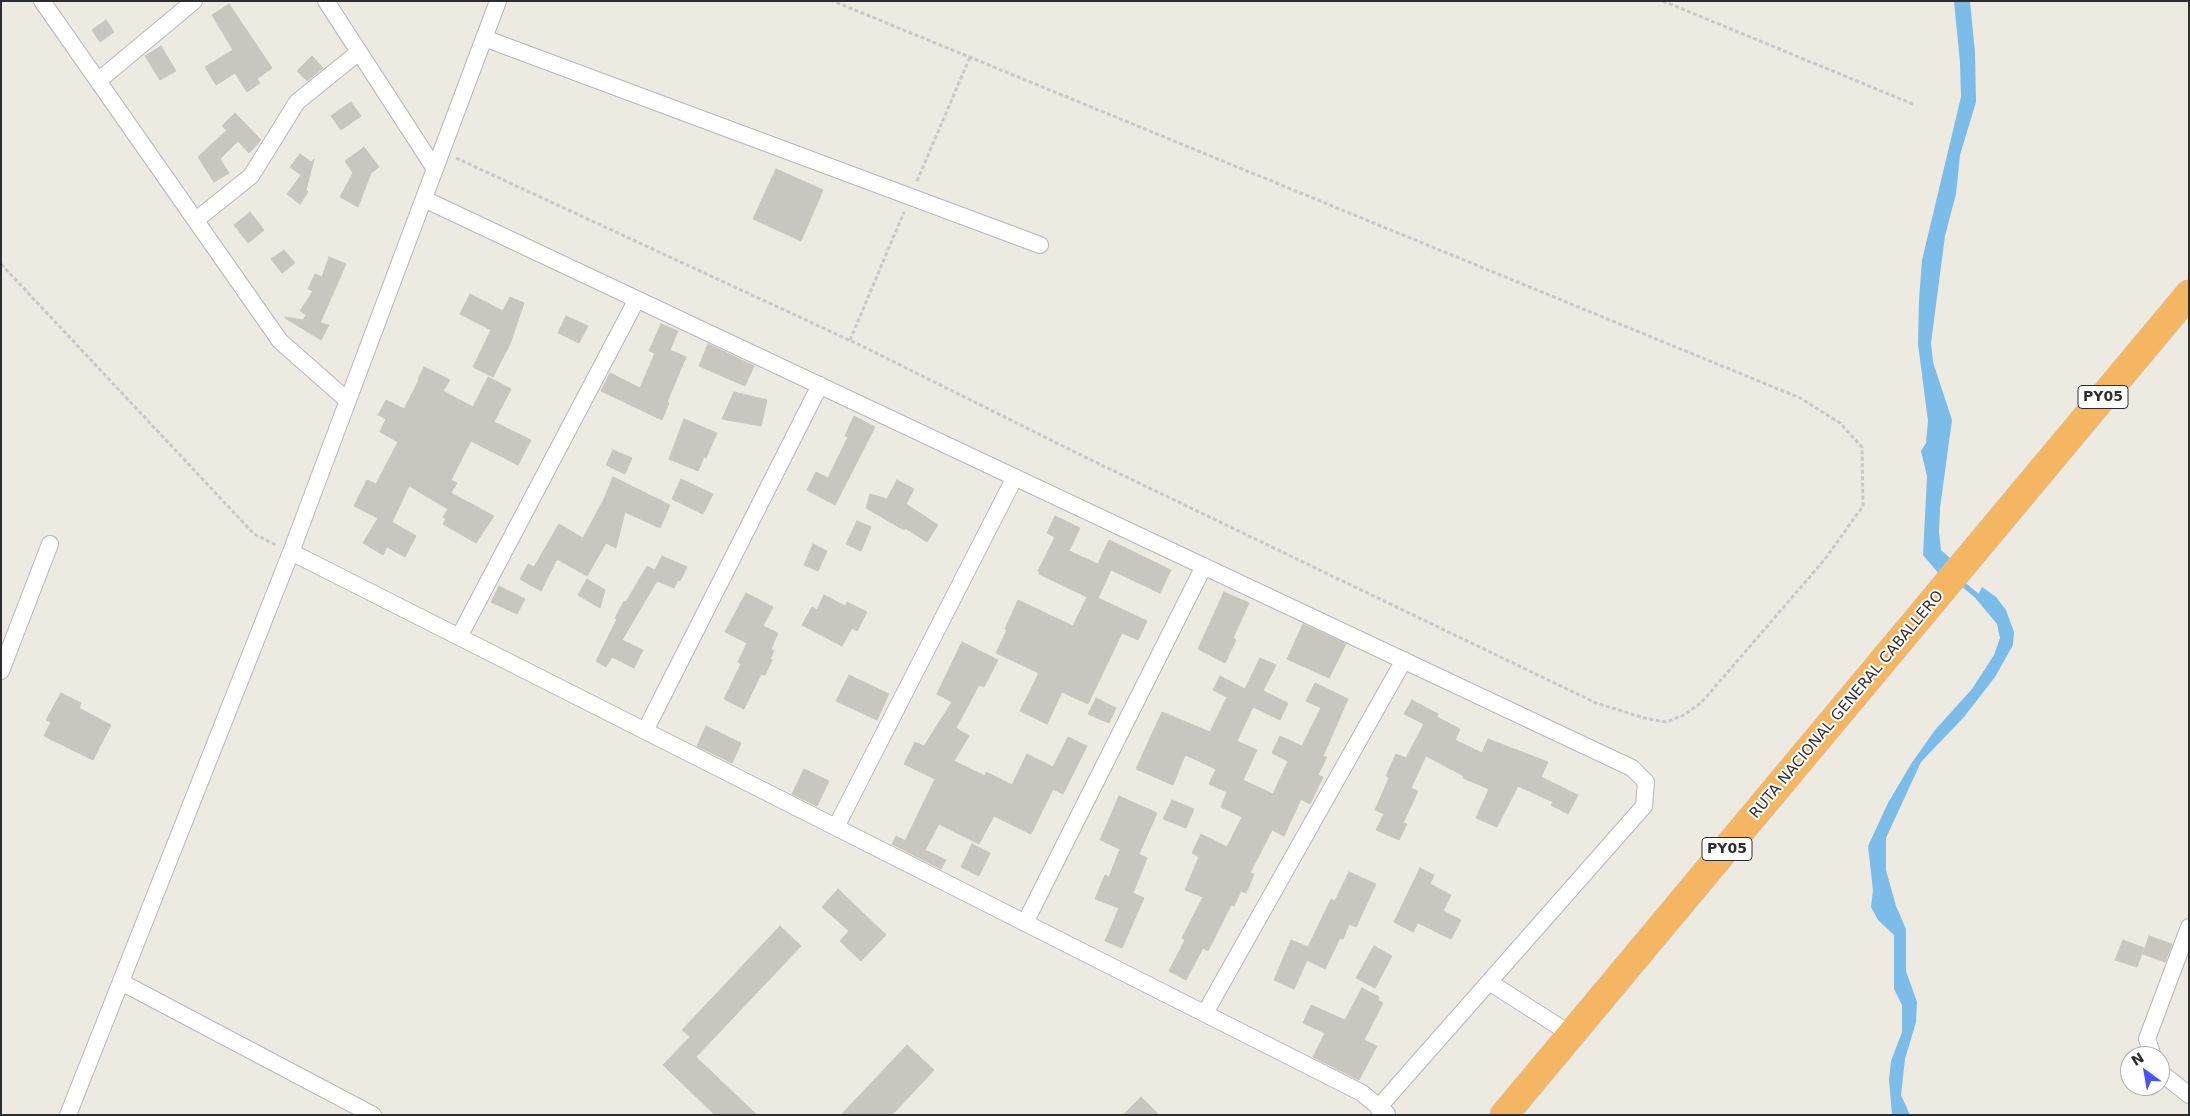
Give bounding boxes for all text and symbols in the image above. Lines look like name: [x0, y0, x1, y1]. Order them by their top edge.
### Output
road number: PY05: [2078, 386, 2128, 408]
street label: RUTA NACIONAL GENERAL CABALLERO: [1746, 588, 1948, 822]
road number: PY05: [1702, 838, 1752, 861]
north arrow: [2120, 1046, 2170, 1096]
text: N: [2128, 1049, 2147, 1069]

